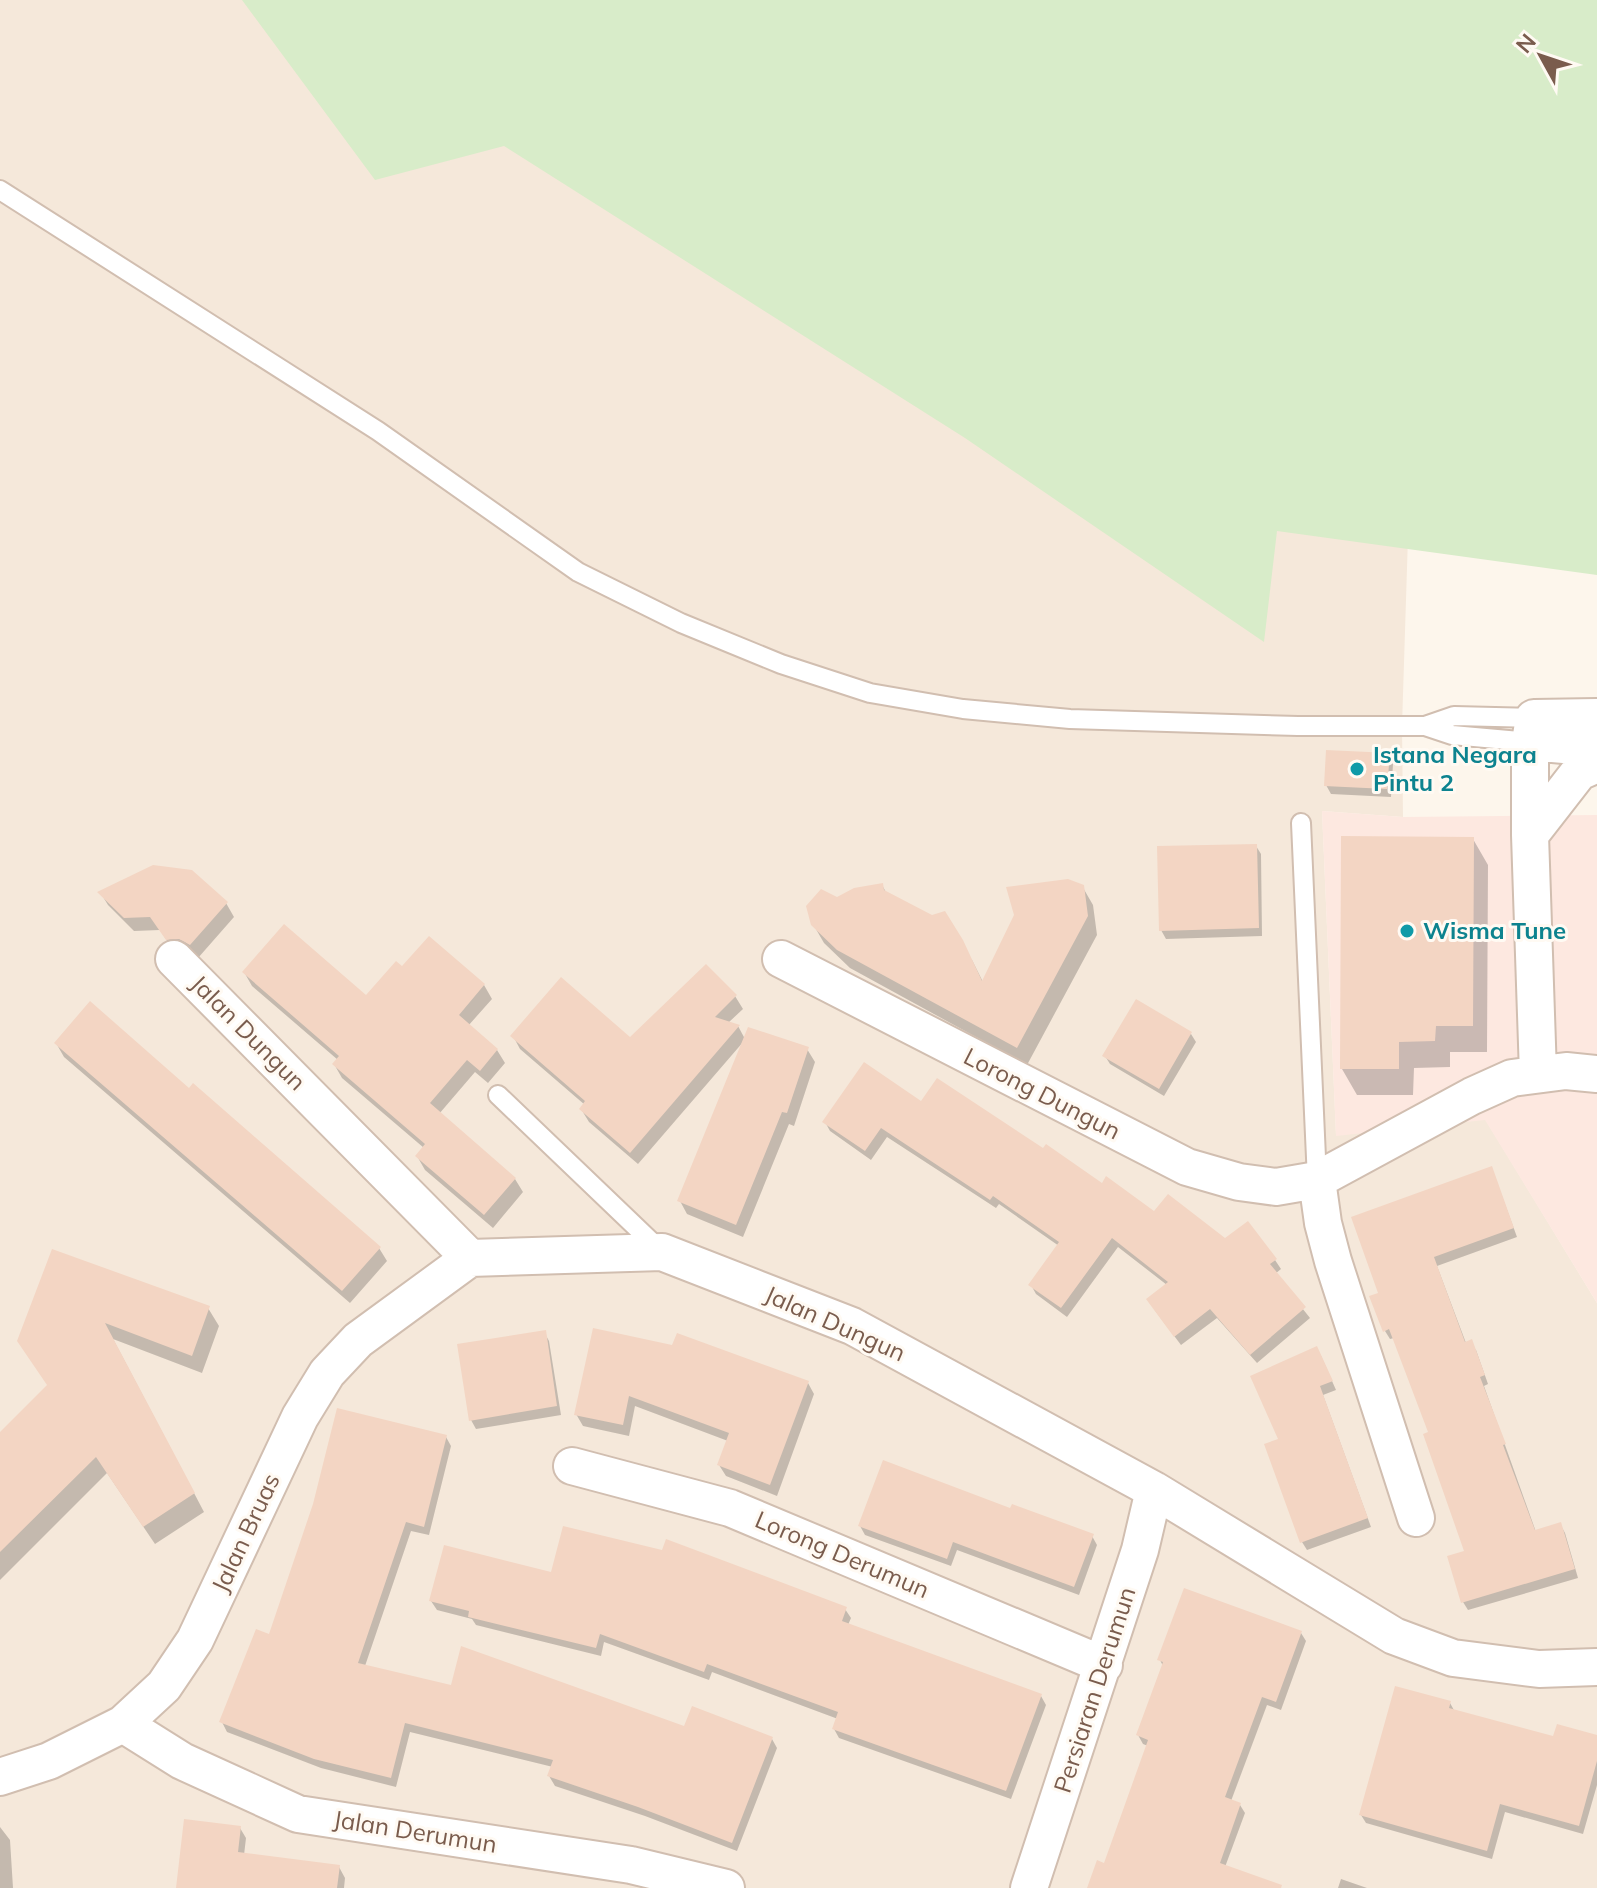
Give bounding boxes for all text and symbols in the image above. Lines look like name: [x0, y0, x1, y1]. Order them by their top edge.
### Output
north arrow: [1501, 16, 1581, 96]
text: N: [1510, 28, 1542, 59]
place label: Istana Negara Pintu 2: [1373, 739, 1537, 797]
marker: Istana Negara Pintu 2: [1348, 760, 1366, 778]
place label: Wisma Tune: [1423, 915, 1566, 945]
marker: Wisma Tune: [1398, 922, 1416, 940]
street label: Jalan Dungun: [185, 968, 313, 1096]
street label: Lorong Dungun: [959, 1041, 1126, 1146]
street label: Jalan Dungun: [760, 1279, 910, 1367]
street label: Jalan Bruas: [204, 1468, 286, 1597]
street label: Lorong Derumun: [751, 1504, 934, 1604]
street label: Persiaran Derumun: [1047, 1583, 1141, 1796]
street label: Jalan Derumun: [331, 1803, 499, 1859]

